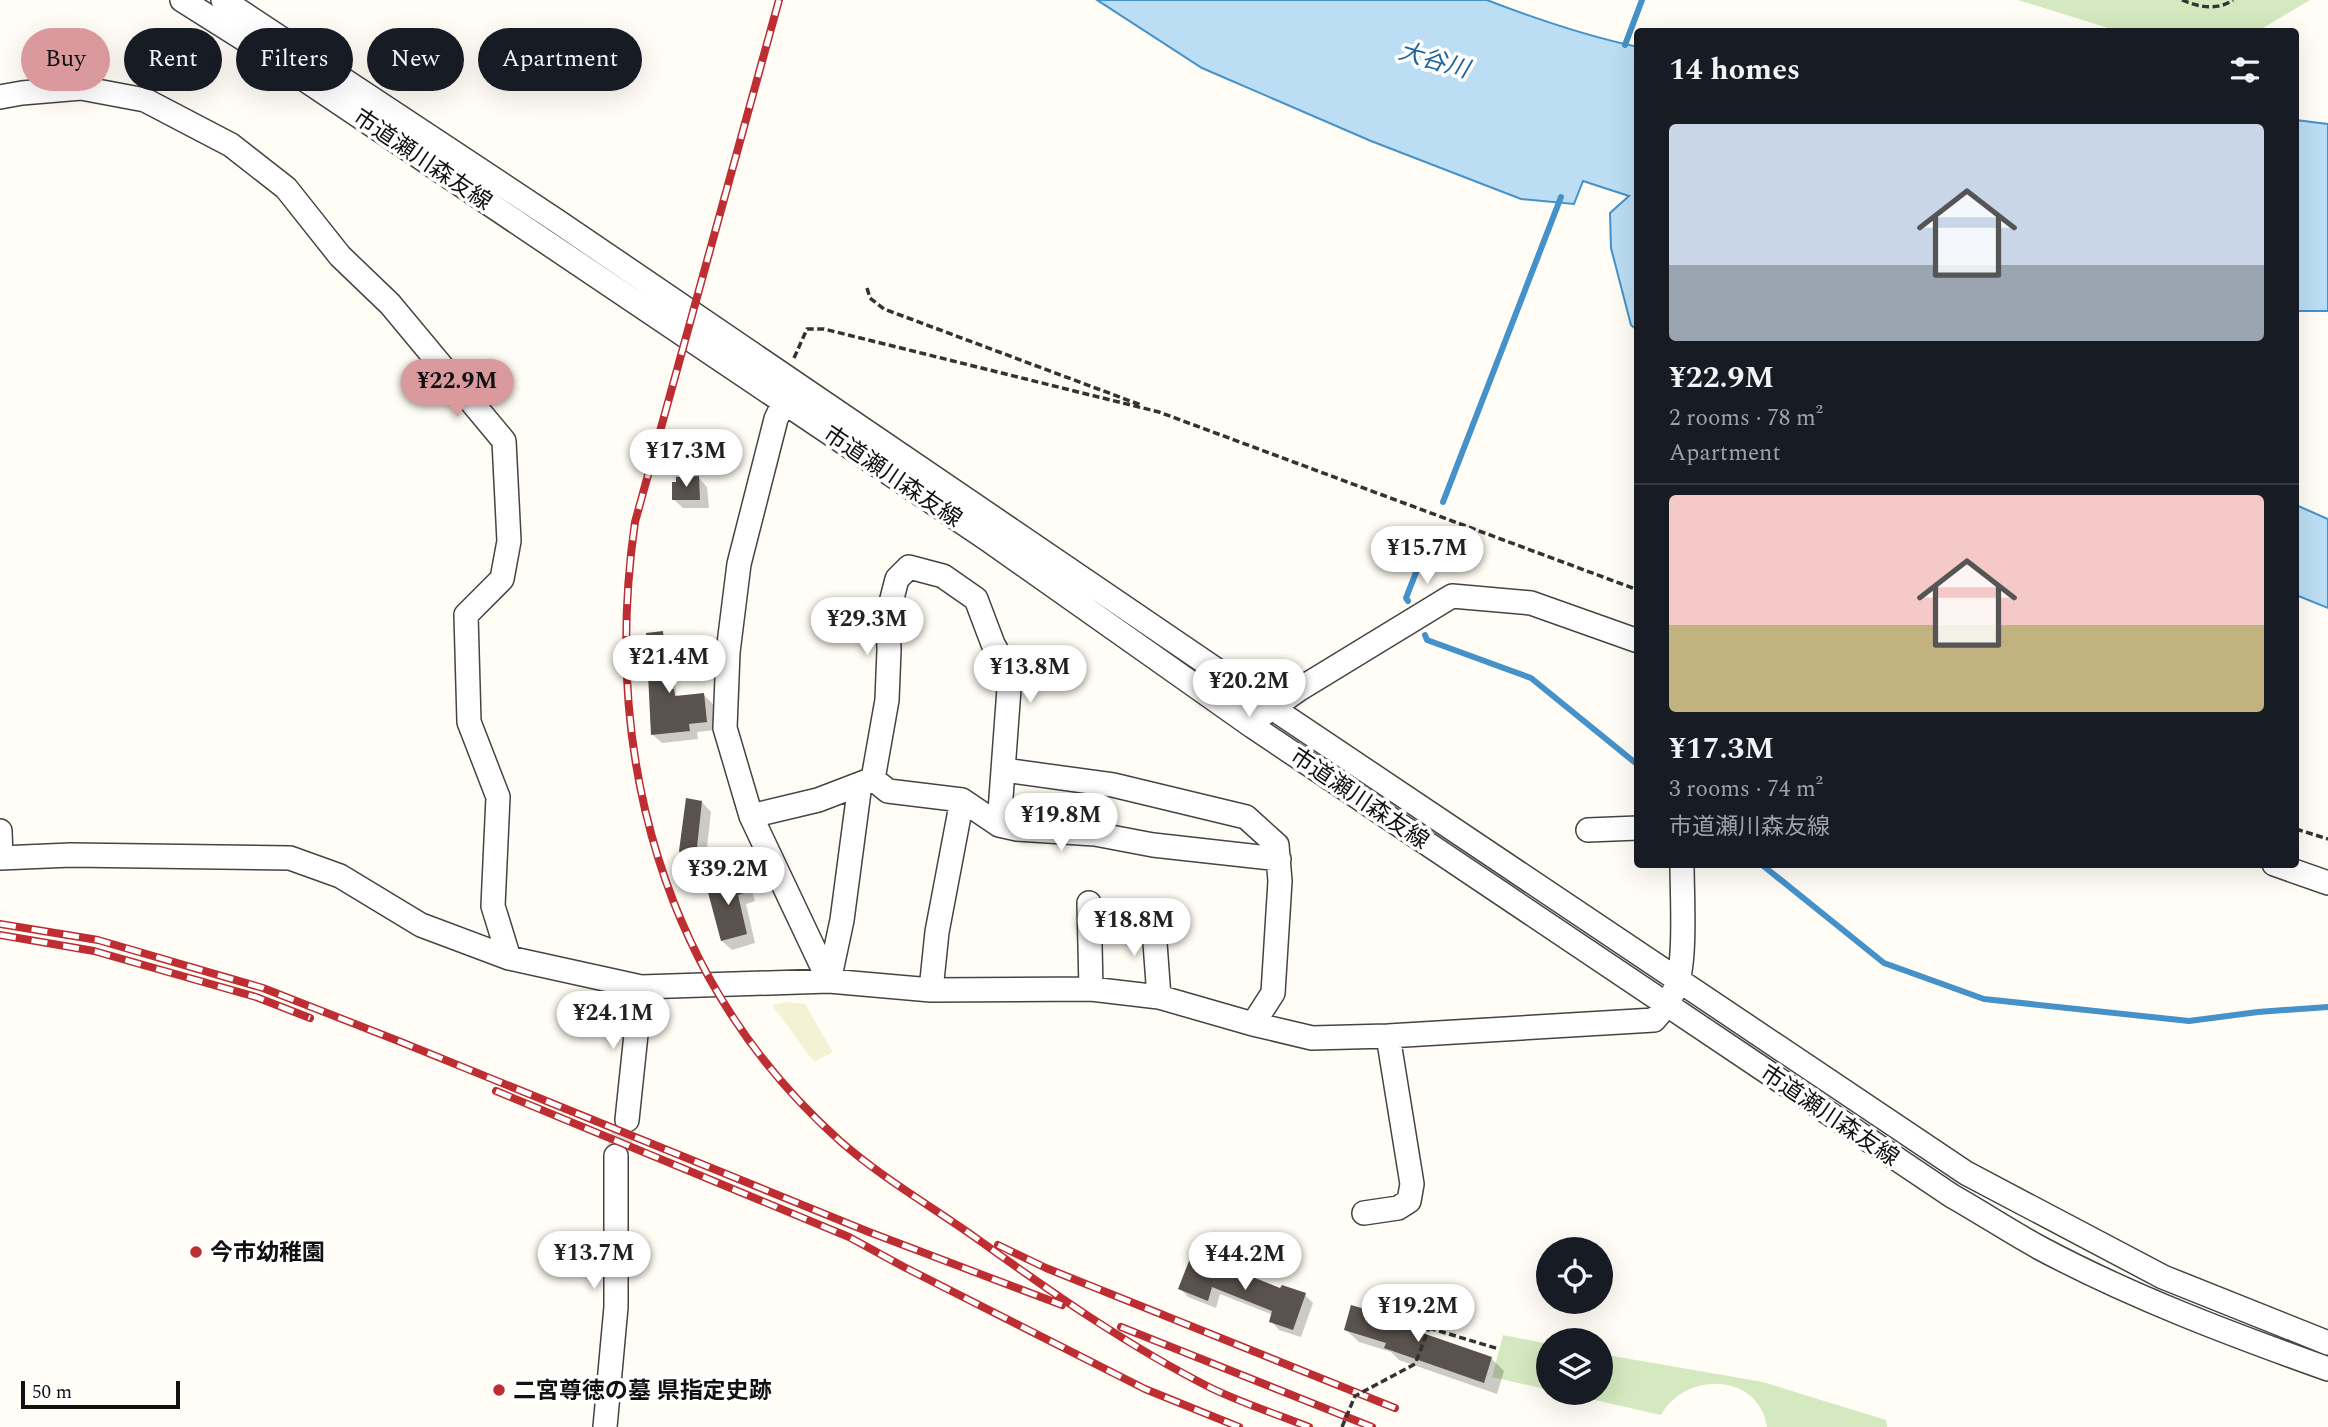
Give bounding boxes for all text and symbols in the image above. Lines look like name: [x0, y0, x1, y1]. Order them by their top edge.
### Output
chip: Buy: [21, 28, 110, 91]
chip: Rent: [124, 28, 222, 91]
chip: Filters: [236, 28, 353, 91]
chip: New: [367, 28, 464, 91]
chip: Apartment: [478, 28, 642, 91]
water label: 大谷川: [1394, 34, 1476, 89]
text: 14 homes: [1669, 47, 1800, 93]
icon: filters: [2226, 51, 2264, 89]
street label: 市道瀬川森友線: [346, 101, 499, 220]
icon: home: [1904, 170, 2030, 296]
text: ¥22.9M: [1669, 355, 1774, 401]
pin: ¥22.9M: [400, 360, 514, 419]
text: ¥22.9M: [417, 364, 497, 399]
text: 2 rooms · 78 m²: [1669, 401, 1823, 436]
street label: 市道瀬川森友線: [816, 418, 969, 537]
pin: ¥17.3M: [629, 430, 743, 489]
text: ¥17.3M: [646, 434, 726, 469]
text: Apartment: [1669, 436, 1781, 471]
pin: ¥15.7M: [1370, 526, 1484, 586]
text: ¥15.7M: [1387, 531, 1467, 566]
icon: home: [1904, 540, 2030, 666]
pin: ¥29.3M: [810, 598, 924, 657]
text: ¥29.3M: [827, 602, 907, 637]
pin: ¥21.4M: [612, 636, 726, 695]
text: ¥21.4M: [629, 640, 709, 675]
pin: ¥13.8M: [973, 646, 1087, 705]
text: ¥13.8M: [990, 650, 1070, 685]
pin: ¥20.2M: [1192, 660, 1306, 719]
text: ¥20.2M: [1209, 664, 1289, 699]
text: ¥17.3M: [1669, 726, 1774, 772]
street label: 市道瀬川森友線: [1283, 740, 1436, 859]
text: 3 rooms · 74 m²: [1669, 772, 1823, 807]
pin: ¥19.8M: [1004, 794, 1118, 853]
text: ¥19.8M: [1021, 798, 1101, 833]
text: 市道瀬川森友線: [1669, 810, 1830, 845]
pin: ¥39.2M: [671, 848, 785, 907]
text: ¥39.2M: [688, 852, 768, 887]
pin: ¥18.8M: [1077, 898, 1191, 958]
text: ¥18.8M: [1094, 903, 1174, 938]
pin: ¥24.1M: [556, 992, 670, 1051]
text: ¥24.1M: [573, 996, 653, 1031]
street label: 市道瀬川森友線: [1753, 1057, 1906, 1176]
pin: ¥13.7M: [537, 1232, 651, 1291]
pin: ¥44.2M: [1188, 1232, 1302, 1292]
place label: 今市幼稚園: [210, 1236, 325, 1271]
text: ¥13.7M: [554, 1236, 634, 1271]
text: ¥44.2M: [1205, 1237, 1285, 1272]
map controls: [1536, 1237, 1613, 1405]
button: locate: [1536, 1237, 1613, 1314]
marker: 今市幼稚園: [188, 1244, 204, 1260]
pin: ¥19.2M: [1361, 1284, 1475, 1344]
text: ¥19.2M: [1378, 1289, 1458, 1324]
button: layers: [1536, 1328, 1613, 1405]
place label: 二宮尊徳の墓 県指定史跡: [513, 1374, 772, 1409]
scale bar: [21, 1378, 180, 1410]
text: 50 m: [32, 1378, 72, 1407]
marker: 二宮尊徳の墓 県指定史跡: [491, 1382, 507, 1398]

